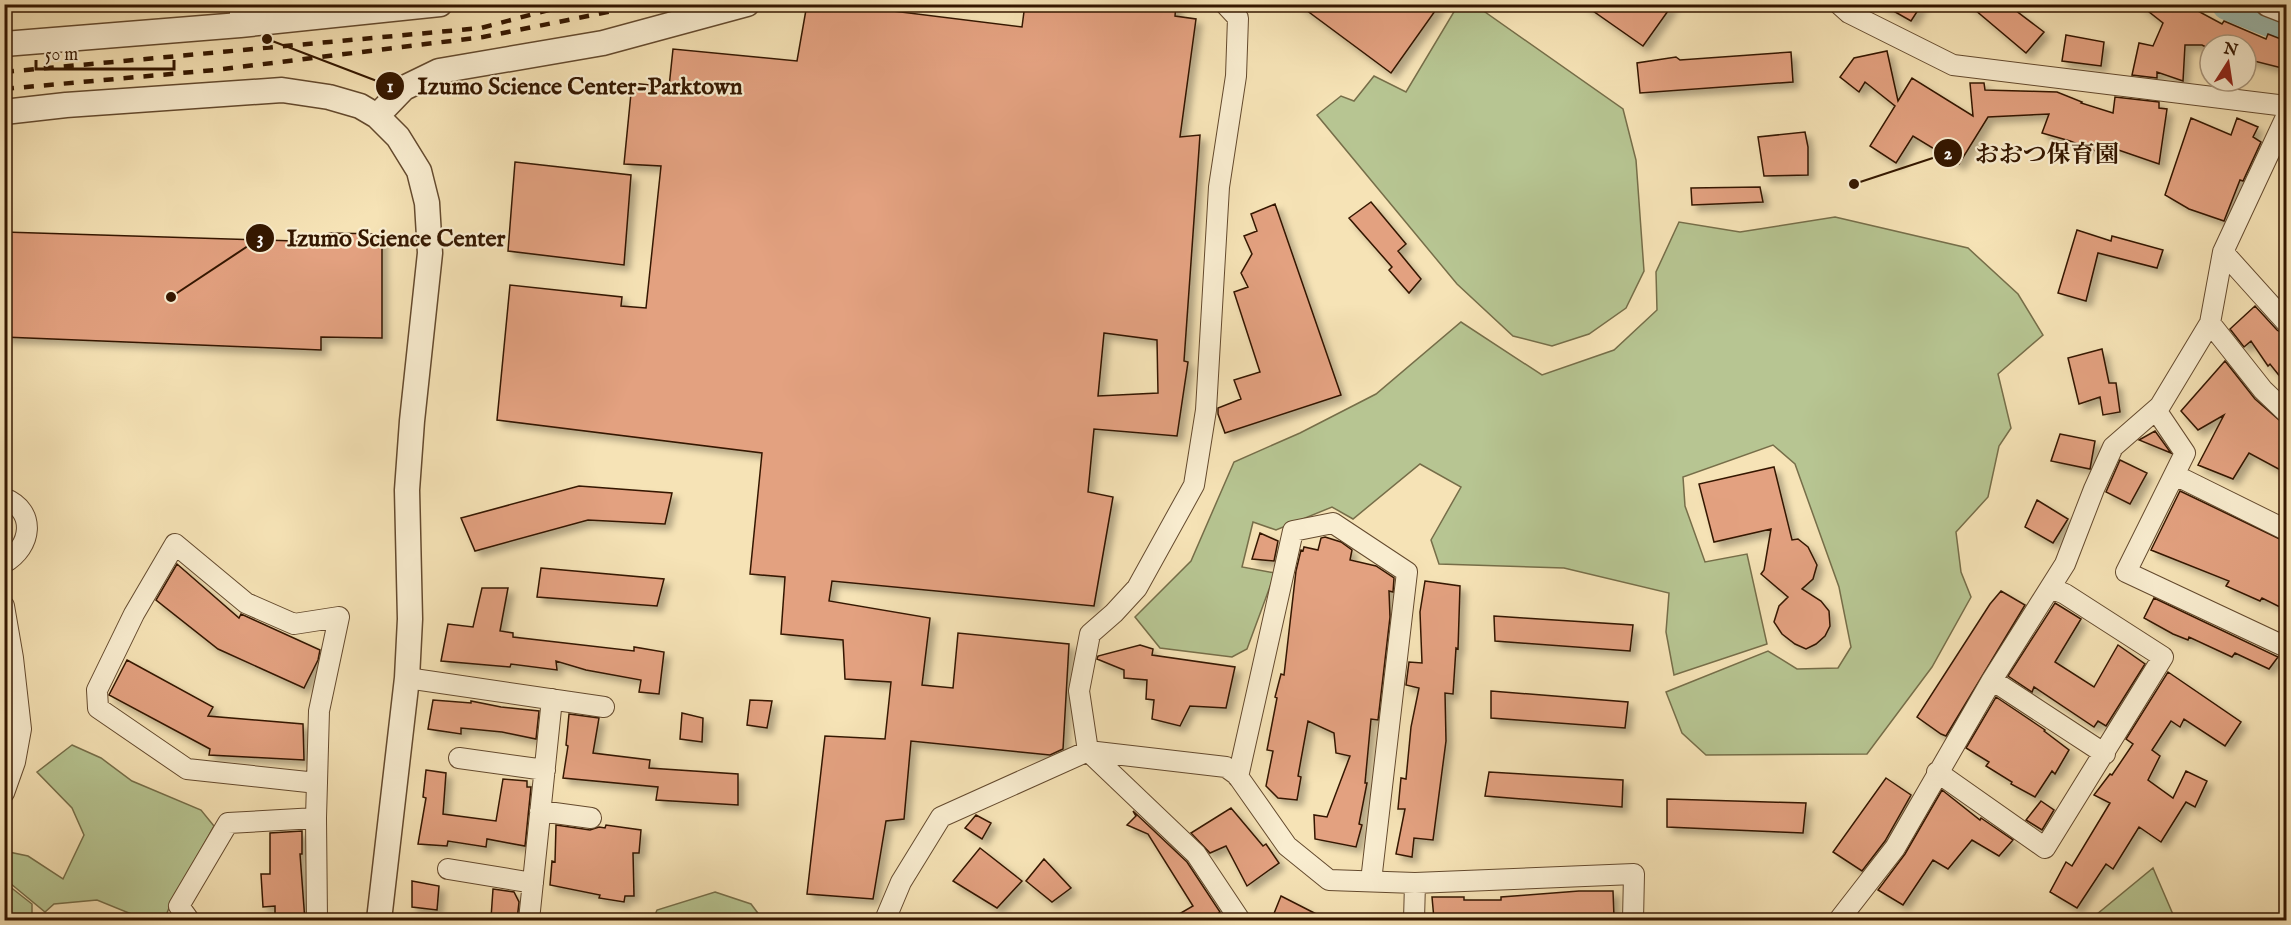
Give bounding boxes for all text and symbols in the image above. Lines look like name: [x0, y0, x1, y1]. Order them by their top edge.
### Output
scale bar: [36, 33, 174, 71]
north arrow: [2198, 33, 2258, 93]
text: N: [2221, 39, 2240, 62]
text: 50 m: [45, 44, 78, 67]
callout: Izumo Science Center-Parktown: [375, 65, 754, 107]
text: Izumo Science Center-Parktown: [418, 72, 743, 103]
text: 1: [387, 76, 394, 99]
callout: おおつ保育園: [1933, 132, 2131, 174]
text: おおつ保育園: [1975, 140, 2119, 171]
text: 2: [1944, 143, 1953, 166]
callout: Izumo Science Center: [245, 217, 518, 259]
text: Izumo Science Center: [287, 224, 506, 255]
text: 3: [257, 228, 263, 251]

